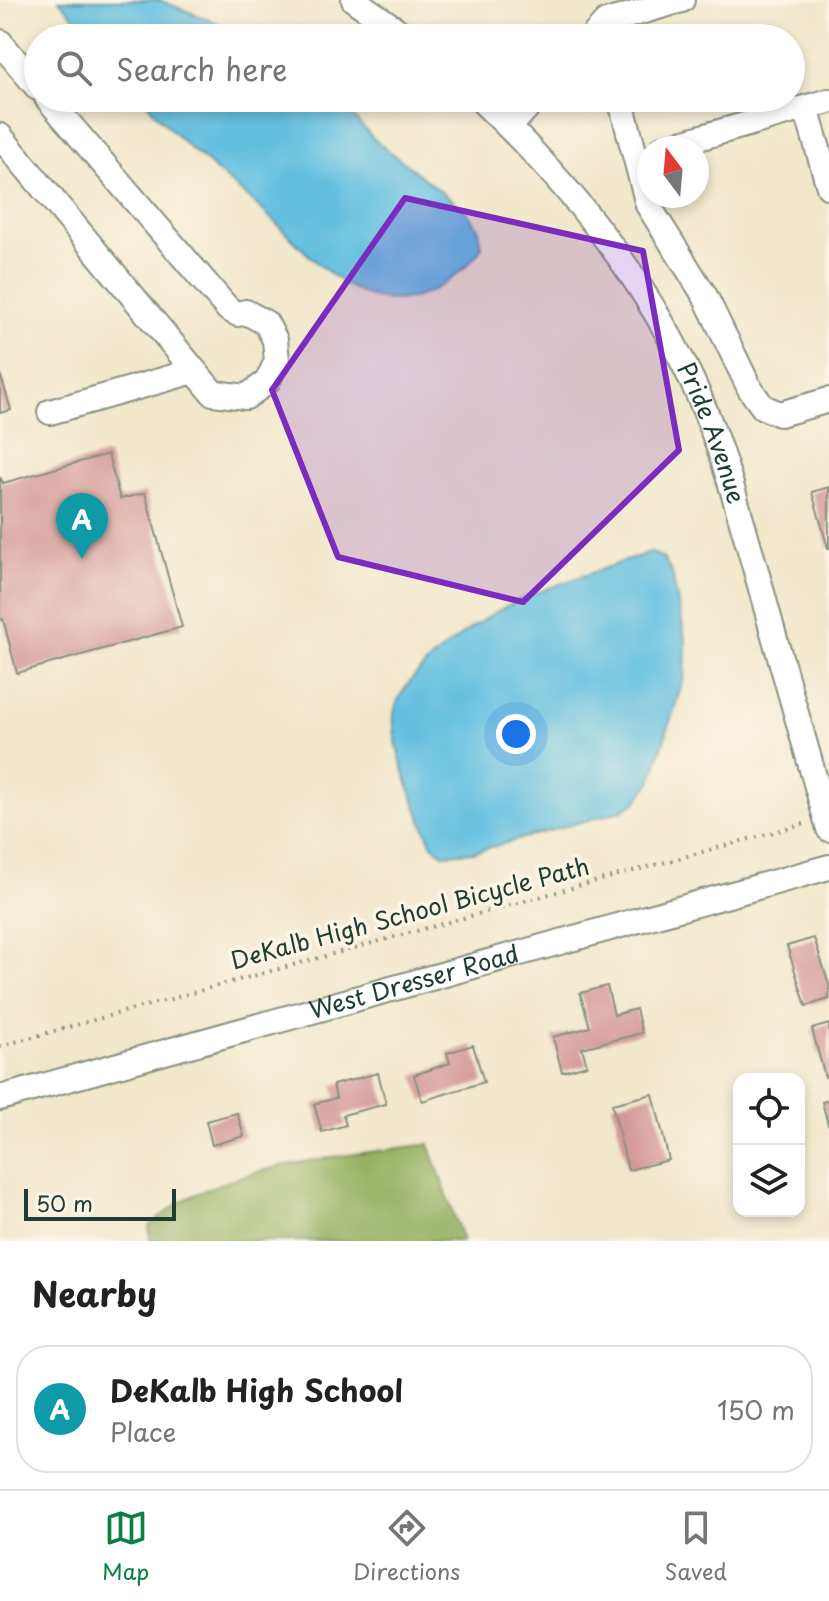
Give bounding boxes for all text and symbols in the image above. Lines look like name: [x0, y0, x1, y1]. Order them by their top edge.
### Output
search box: [24, 24, 805, 112]
icon: search: [52, 46, 96, 90]
text: Search here: [116, 46, 288, 91]
north arrow: [637, 136, 709, 208]
street label: Pride Avenue: [670, 356, 756, 508]
pin: A: [56, 493, 108, 559]
your location: [496, 714, 536, 754]
street label: DeKalb High School Bicycle Path: [226, 847, 593, 977]
street label: West Dresser Road: [305, 934, 523, 1027]
map controls: [733, 1073, 805, 1217]
button: locate: [733, 1073, 805, 1145]
button: layers: [733, 1145, 805, 1217]
scale bar: [24, 1185, 176, 1221]
text: 50 m: [36, 1186, 93, 1219]
text: Nearby: [32, 1267, 157, 1319]
text: DeKalb High School: [110, 1367, 403, 1412]
text: A: [50, 1390, 70, 1429]
text: 150 m: [717, 1390, 795, 1429]
text: Place: [110, 1412, 176, 1451]
tab: Map: [102, 1506, 149, 1587]
tab: Directions: [353, 1506, 460, 1587]
tab: Saved: [664, 1506, 727, 1587]

